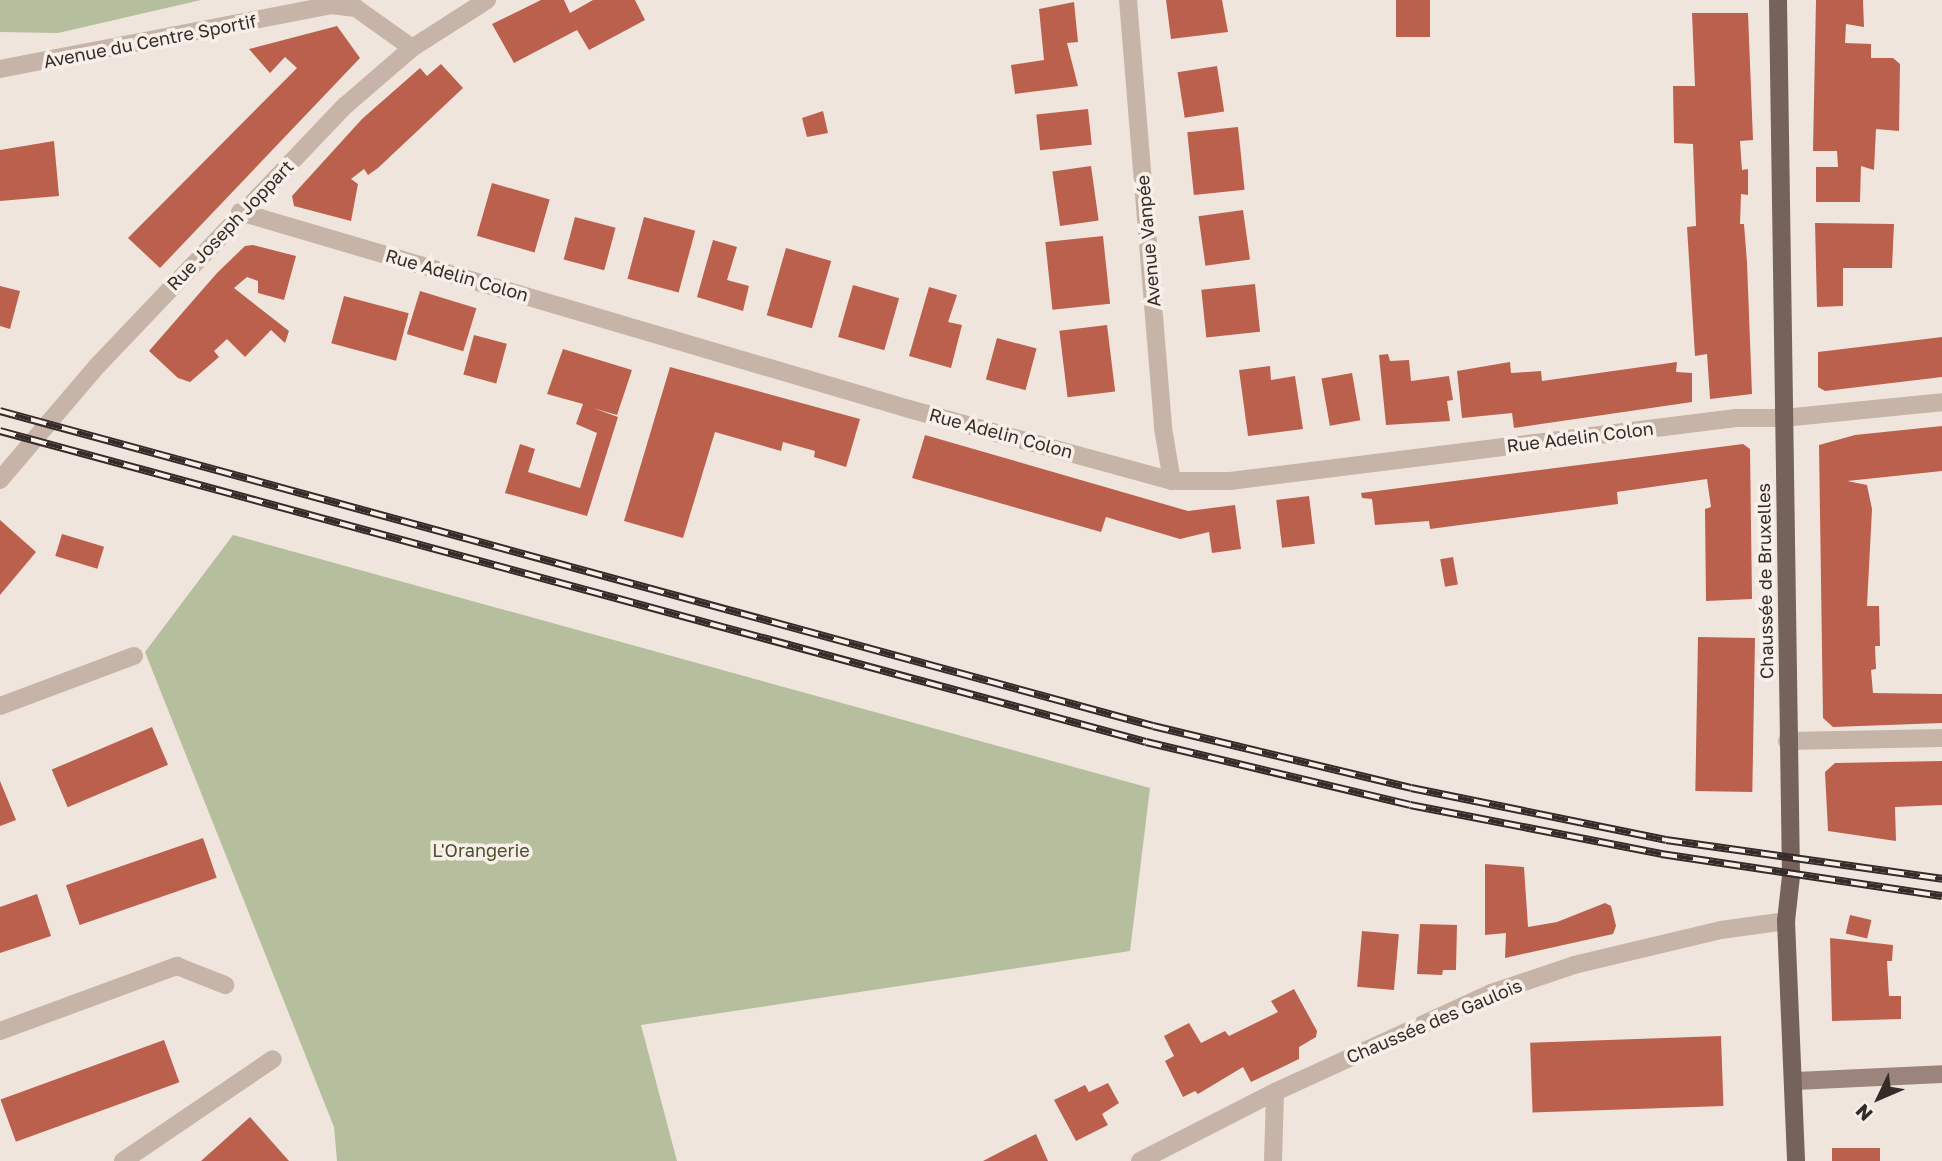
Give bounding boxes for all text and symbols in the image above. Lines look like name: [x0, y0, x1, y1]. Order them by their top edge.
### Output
street label: Avenue du Centre Sportif: [42, 10, 258, 72]
street label: Rue Joseph Joppart: [162, 155, 298, 295]
street label: Avenue Vanpée: [1131, 174, 1165, 308]
street label: Rue Adelin Colon: [383, 244, 531, 306]
street label: Rue Adelin Colon: [927, 403, 1075, 463]
street label: Rue Adelin Colon: [1505, 417, 1655, 457]
street label: Chaussée de Bruxelles: [1752, 483, 1778, 679]
park label: L'Orangerie: [432, 839, 530, 861]
street label: Chaussée des Gaulois: [1343, 974, 1525, 1068]
north arrow: [1844, 1063, 1914, 1133]
text: N: [1850, 1100, 1877, 1126]

